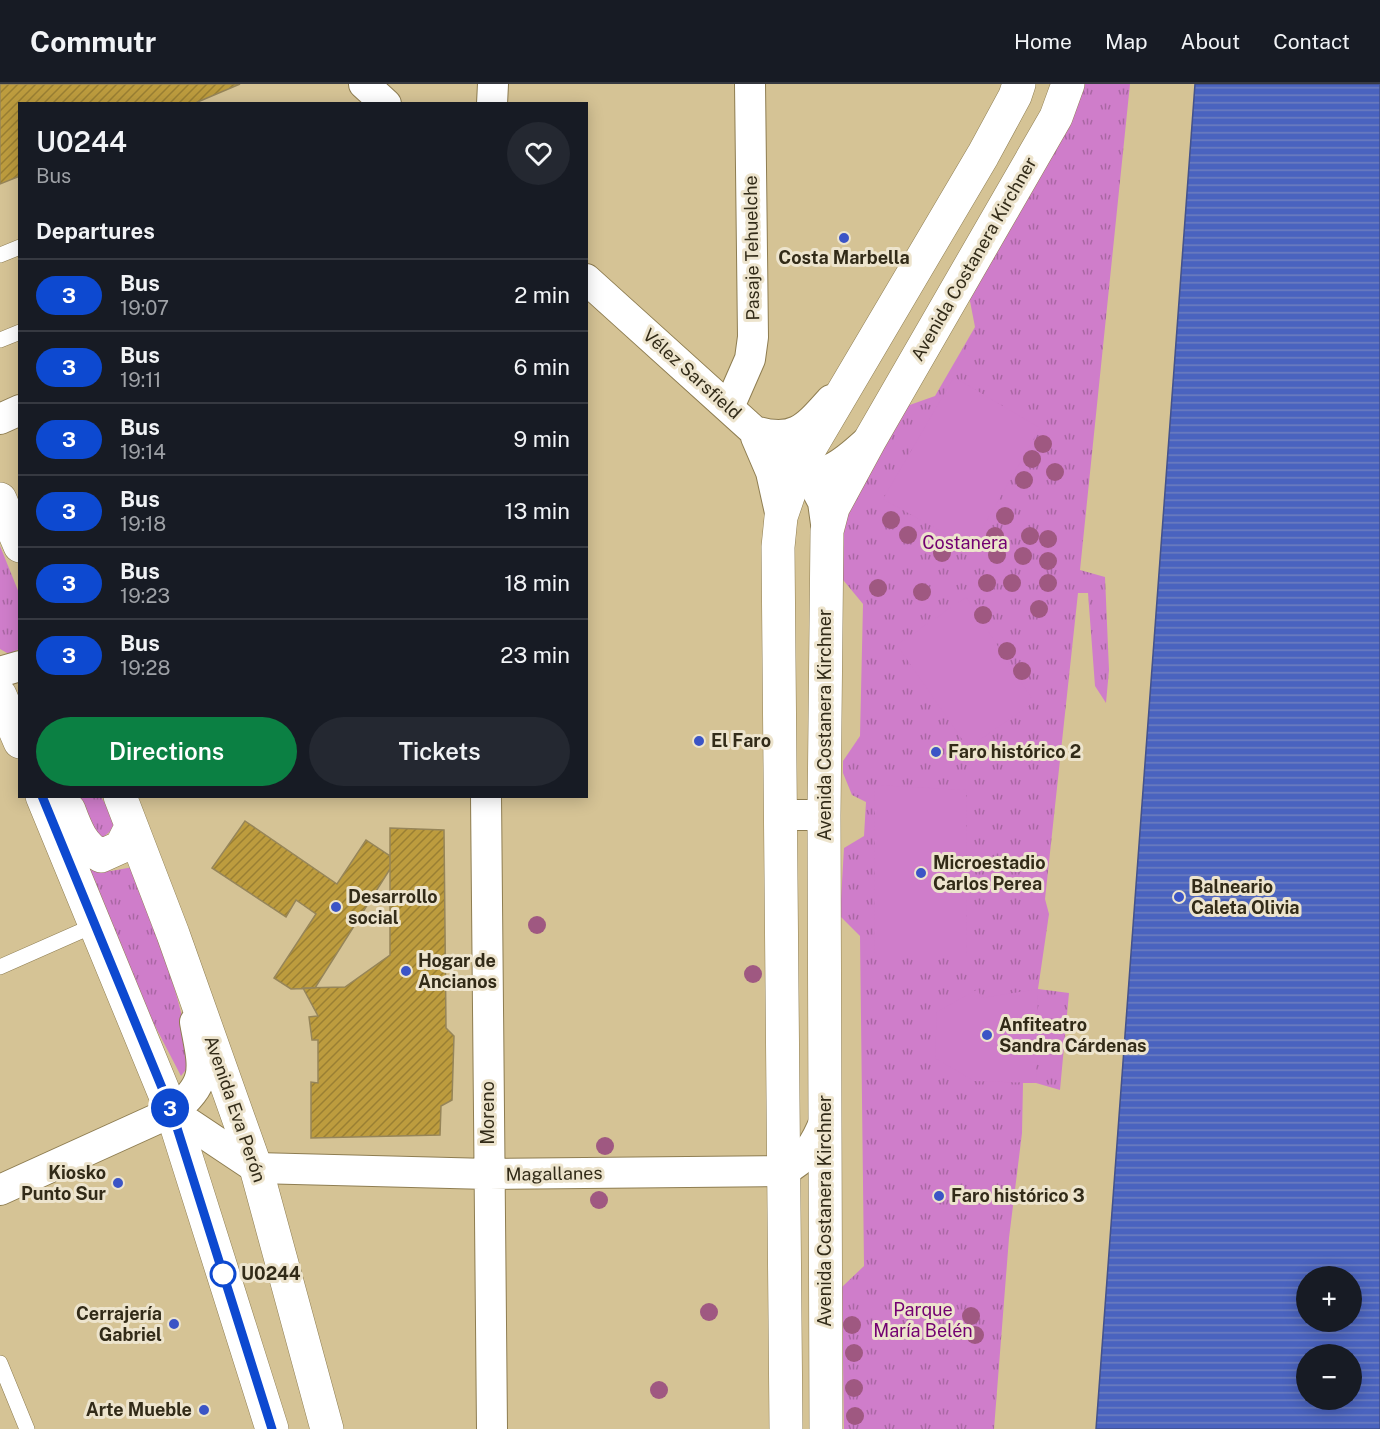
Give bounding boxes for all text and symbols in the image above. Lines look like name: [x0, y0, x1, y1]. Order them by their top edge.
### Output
text: Commutr: [30, 25, 156, 58]
text: Home: [1014, 29, 1072, 54]
text: Map: [1105, 29, 1148, 54]
text: About: [1181, 29, 1240, 54]
text: Contact: [1273, 29, 1350, 54]
button: heart: [507, 122, 570, 185]
text: U0244: [36, 125, 127, 158]
street label: Avenida Costanera Kirchner: [906, 153, 1041, 364]
text: Bus: [36, 164, 71, 188]
street label: Pasaje Tehuelche: [740, 175, 763, 321]
text: Departures: [36, 218, 155, 244]
marker: Costa Marbella: [837, 231, 851, 245]
place label: Costa Marbella: [778, 247, 910, 268]
text: Bus: [120, 270, 160, 296]
text: 2 min: [514, 282, 570, 308]
text: 3: [62, 283, 76, 308]
text: 19:07: [120, 296, 169, 320]
street label: Vélez Sarsfield: [639, 324, 746, 423]
text: Bus: [120, 342, 160, 368]
text: 6 min: [514, 354, 570, 380]
text: 3: [62, 355, 76, 380]
text: 19:11: [120, 368, 161, 392]
text: Bus: [120, 414, 160, 440]
text: 9 min: [514, 426, 570, 452]
text: 3: [62, 427, 76, 452]
text: 19:14: [120, 440, 166, 464]
text: Bus: [120, 486, 160, 512]
text: 13 min: [505, 498, 570, 524]
text: 3: [62, 499, 76, 524]
text: 19:18: [120, 512, 166, 536]
park label: Costanera: [922, 532, 1008, 553]
text: Bus: [120, 558, 160, 584]
text: 18 min: [504, 570, 570, 596]
text: 3: [62, 571, 76, 596]
text: 19:23: [120, 584, 170, 608]
street label: Avenida Costanera Kirchner: [814, 609, 835, 841]
text: Bus: [120, 630, 160, 656]
text: 23 min: [500, 642, 570, 668]
text: 3: [62, 643, 76, 668]
text: 19:28: [120, 656, 170, 680]
button: Directions: [36, 717, 297, 786]
button: Tickets: [309, 717, 570, 786]
place label: El Faro: [711, 730, 771, 751]
marker: El Faro: [692, 734, 706, 748]
place label: Faro histórico 2: [948, 741, 1081, 762]
marker: Faro histórico 2: [929, 745, 943, 759]
place label: Microestadio Carlos Perea: [933, 852, 1046, 894]
marker: Microestadio Carlos Perea: [914, 866, 928, 880]
place label: Balneario Caleta Olivia: [1191, 876, 1300, 918]
place label: Desarrollo social: [348, 886, 438, 928]
marker: Balneario Caleta Olivia: [1172, 890, 1186, 904]
marker: Desarrollo social: [329, 900, 343, 914]
place label: Hogar de Ancianos: [418, 950, 497, 992]
marker: Hogar de Ancianos: [399, 964, 413, 978]
place label: Anfiteatro Sandra Cárdenas: [999, 1014, 1147, 1056]
marker: Anfiteatro Sandra Cárdenas: [980, 1028, 994, 1042]
street label: Avenida Eva Perón: [201, 1033, 270, 1185]
street label: Moreno: [477, 1081, 498, 1145]
line badge: 3: [150, 1088, 189, 1128]
street label: Avenida Costanera Kirchner: [814, 1095, 835, 1327]
text: 3: [163, 1096, 177, 1121]
place label: Kiosko Punto Sur: [21, 1162, 107, 1204]
street label: Magallanes: [505, 1162, 603, 1185]
marker: Kiosko Punto Sur: [111, 1176, 125, 1190]
place label: Faro histórico 3: [951, 1185, 1085, 1206]
marker: Faro histórico 3: [932, 1189, 946, 1203]
marker: U0244: [210, 1261, 236, 1287]
place label: U0244: [241, 1263, 301, 1284]
map controls: [1296, 1266, 1362, 1410]
button: +: [1296, 1266, 1362, 1332]
park label: Parque María Belén: [873, 1299, 973, 1341]
place label: Cerrajería Gabriel: [76, 1303, 162, 1345]
marker: Cerrajería Gabriel: [167, 1317, 181, 1331]
button: −: [1296, 1344, 1362, 1410]
place label: Arte Mueble: [86, 1399, 192, 1420]
marker: Arte Mueble: [197, 1403, 211, 1417]

